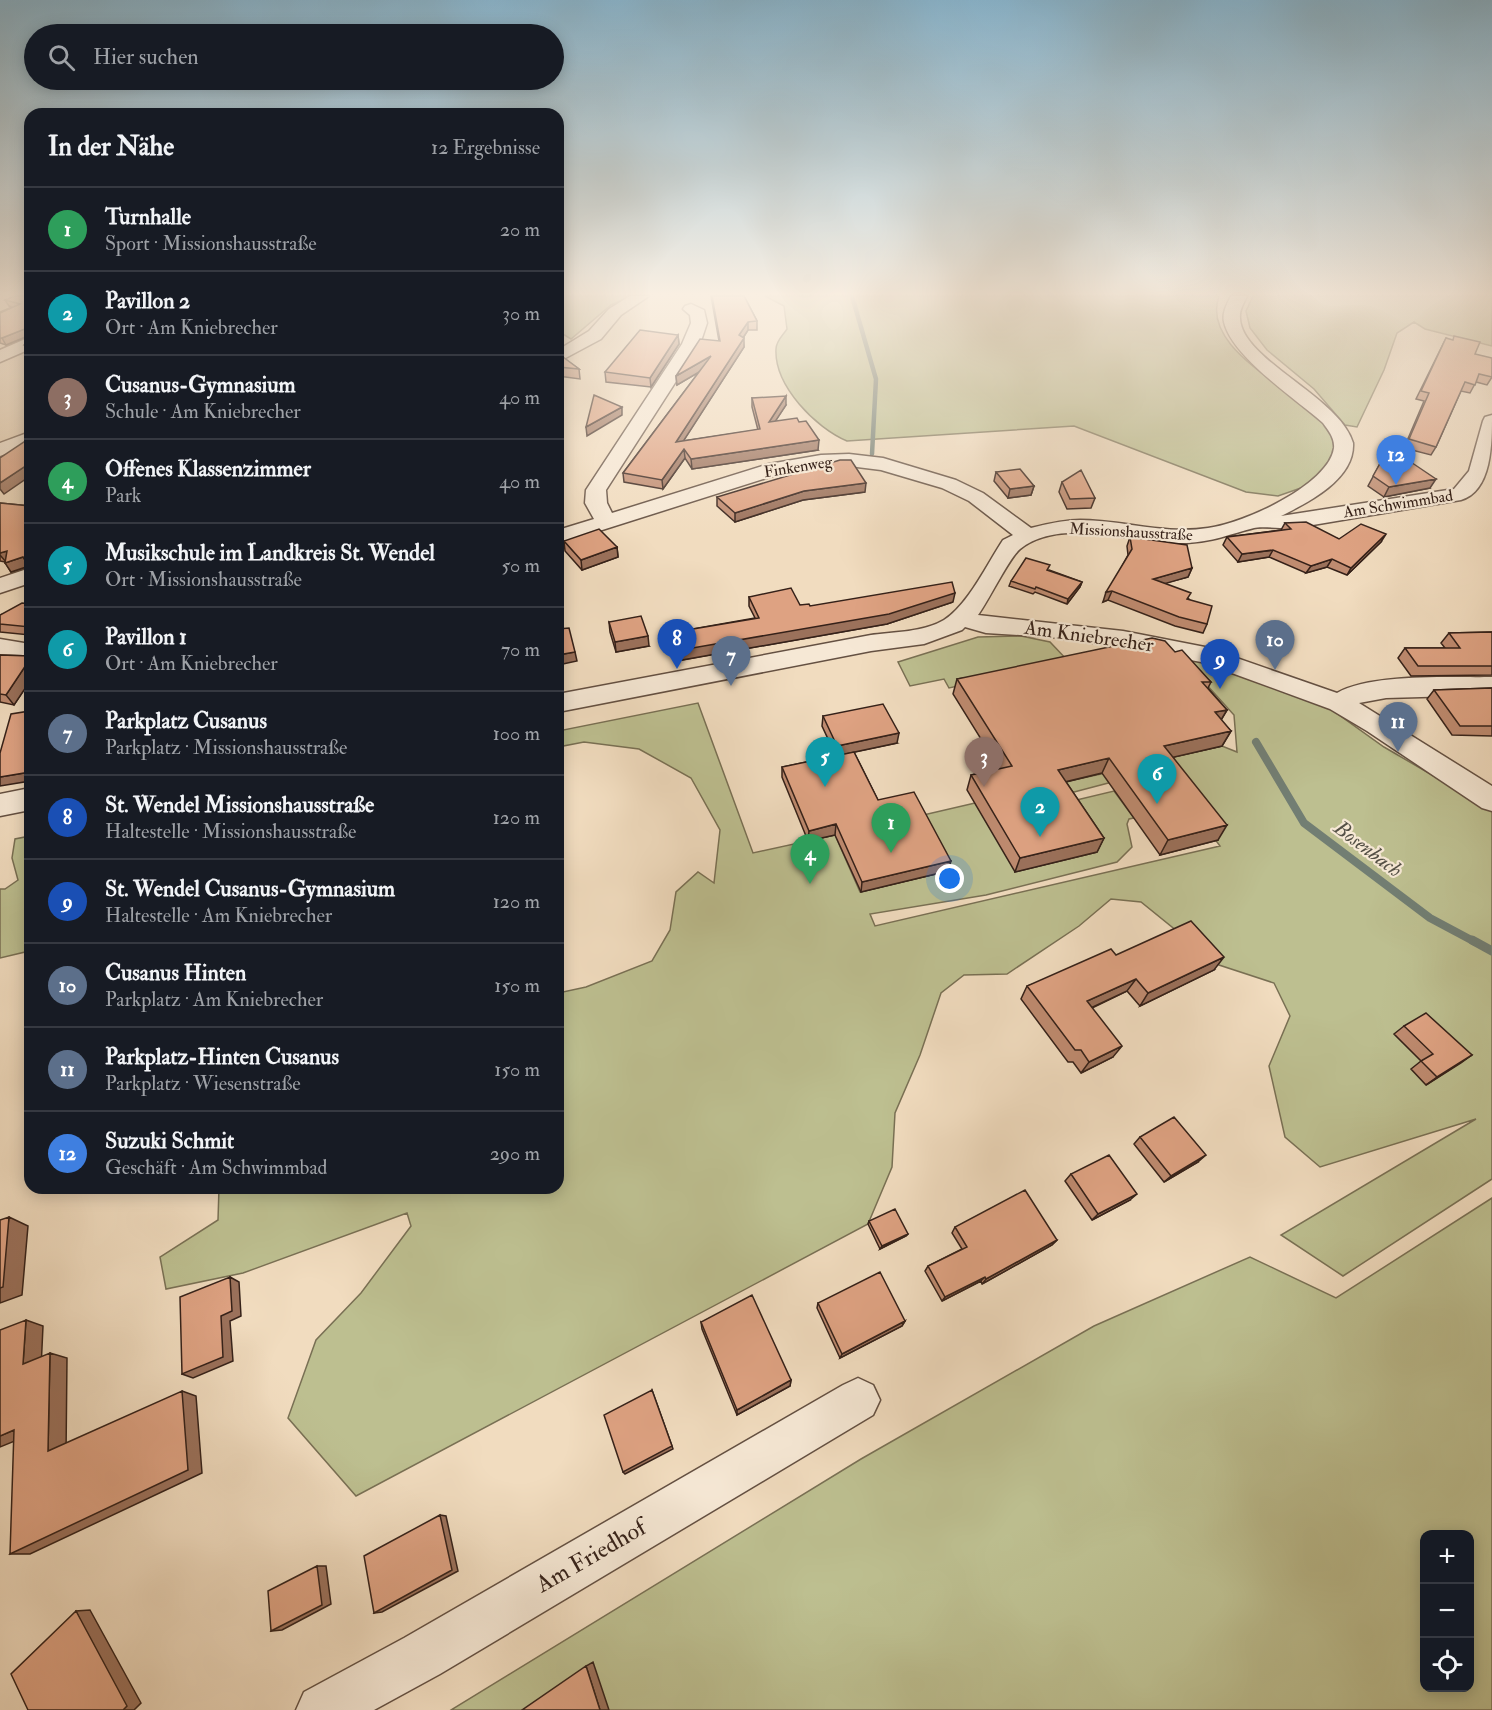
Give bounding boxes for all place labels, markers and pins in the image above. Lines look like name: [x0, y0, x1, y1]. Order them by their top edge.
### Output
pin: 12: [1376, 436, 1416, 485]
pin: 8: [658, 620, 696, 669]
pin: 10: [1256, 620, 1294, 670]
pin: 7: [712, 636, 750, 686]
pin: 9: [1200, 640, 1240, 689]
pin: 11: [1378, 702, 1418, 752]
pin: 5: [806, 738, 844, 787]
pin: 3: [964, 738, 1004, 787]
pin: 6: [1138, 754, 1176, 804]
pin: 2: [1020, 788, 1060, 837]
pin: 1: [872, 804, 910, 853]
pin: 4: [790, 834, 830, 884]

